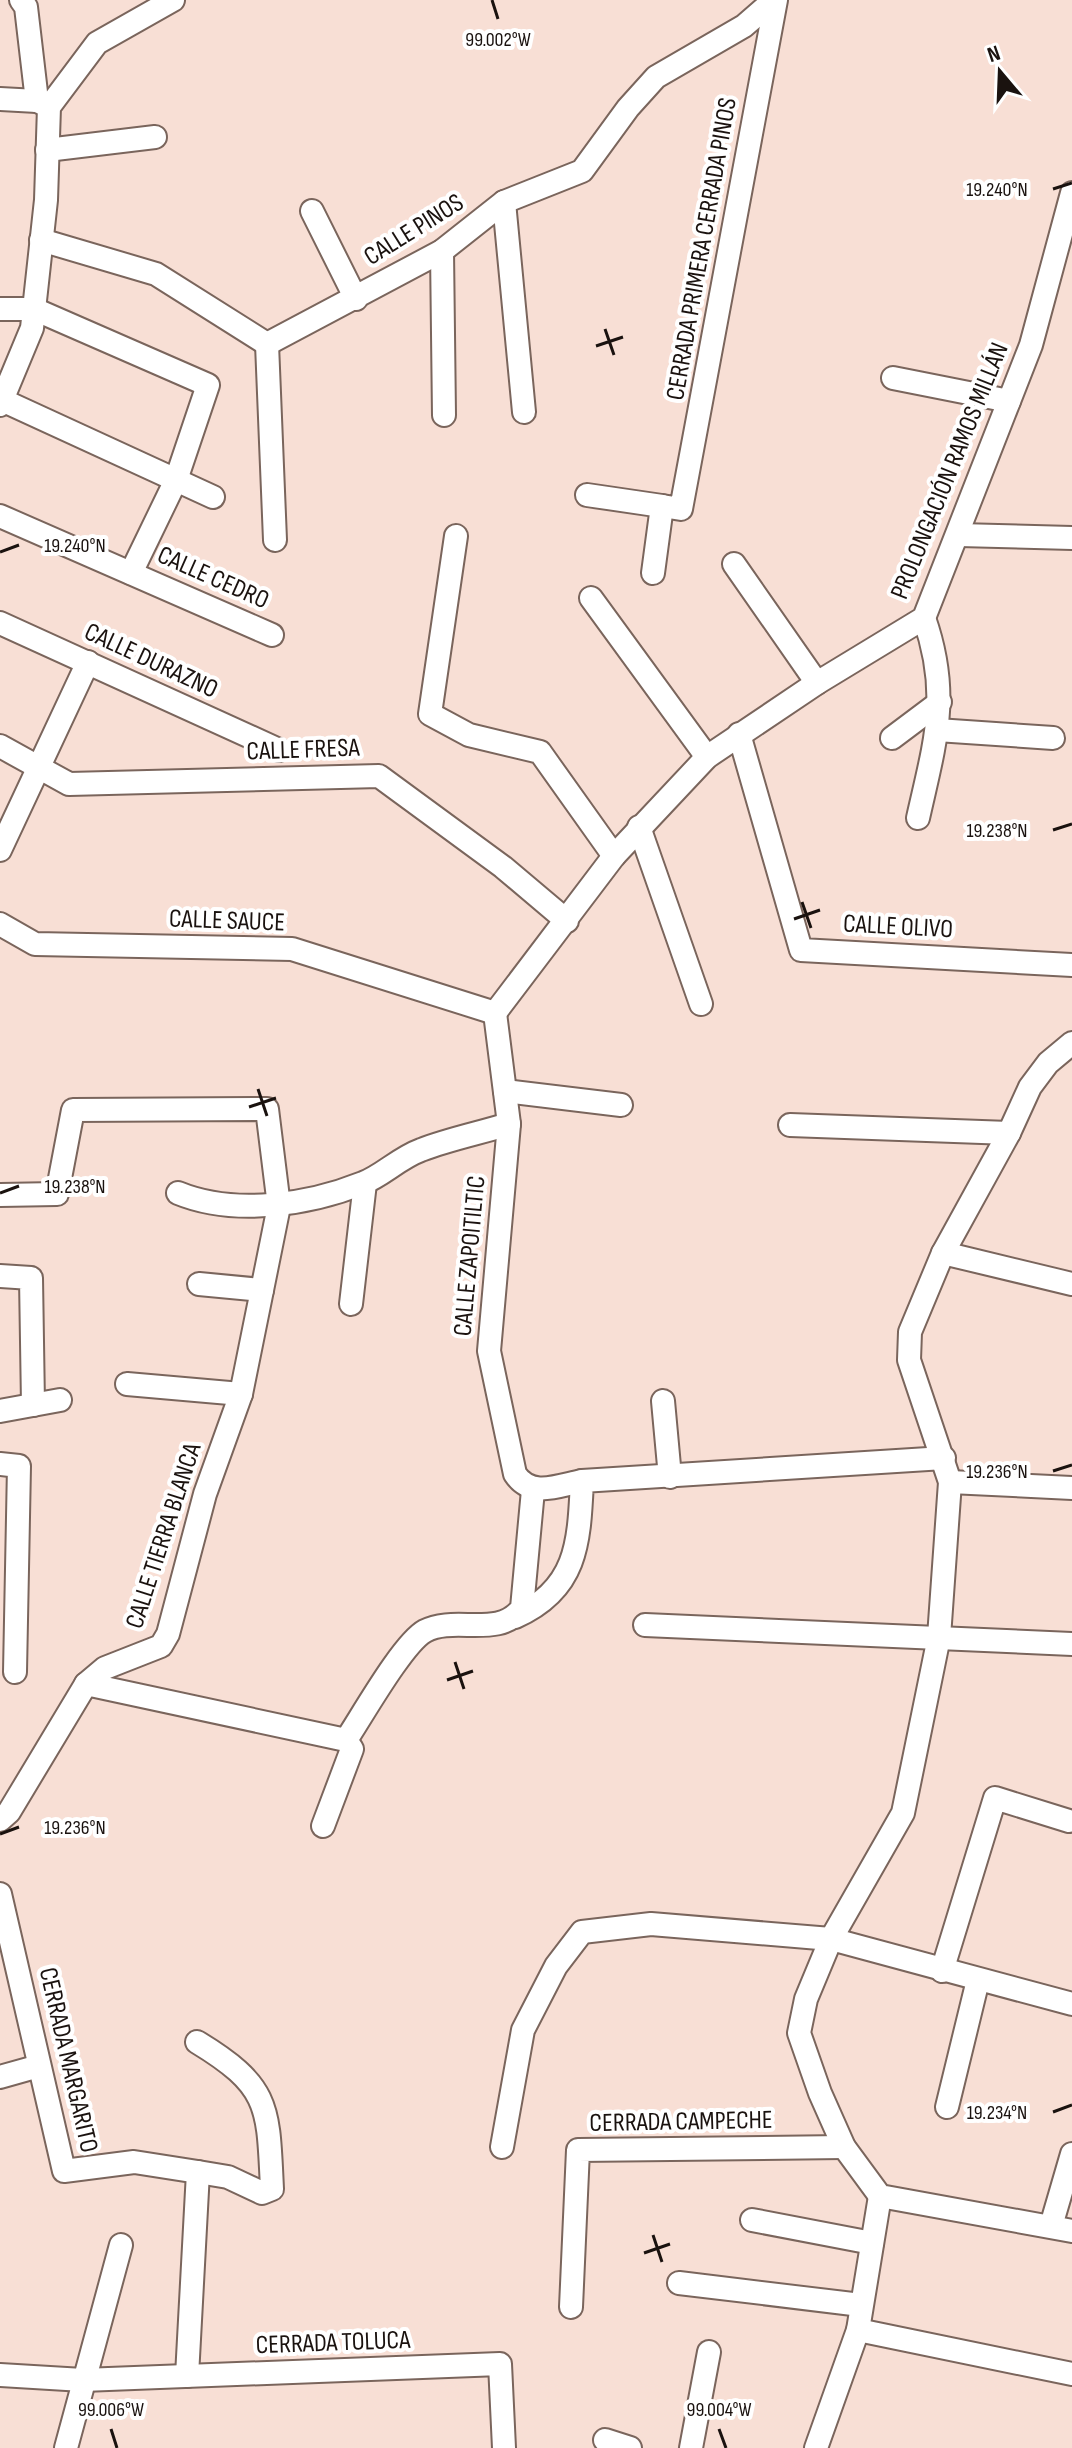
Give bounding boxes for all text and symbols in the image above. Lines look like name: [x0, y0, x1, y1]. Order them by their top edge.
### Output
text: 99.002°W: [465, 28, 531, 52]
north arrow: [960, 32, 1040, 112]
text: N: [984, 40, 1004, 69]
street label: CERRADA PRIMERA CERRADA PINOS: [660, 95, 744, 403]
text: 19.240°N: [966, 178, 1028, 202]
street label: CALLE PINOS: [359, 187, 469, 273]
street label: PROLONGACIÓN RAMOS MILLÁN: [884, 338, 1016, 604]
text: 19.240°N: [44, 534, 106, 558]
street label: CALLE CEDRO: [153, 540, 273, 616]
street label: CALLE DURAZNO: [79, 617, 223, 705]
street label: CALLE FRESA: [246, 733, 361, 767]
text: 19.238°N: [966, 819, 1028, 843]
street label: CALLE SAUCE: [168, 903, 286, 939]
street label: CALLE OLIVO: [842, 909, 954, 945]
street label: CALLE ZAPOITILTIC: [448, 1174, 492, 1338]
text: 19.238°N: [44, 1175, 106, 1199]
street label: CALLE TIERRA BLANCA: [119, 1439, 209, 1633]
text: 19.236°N: [966, 1460, 1028, 1484]
text: 19.236°N: [44, 1816, 106, 1840]
street label: CERRADA MARGARITO: [32, 1965, 104, 2155]
text: 19.234°N: [967, 2101, 1027, 2125]
street label: CERRADA CAMPECHE: [589, 2105, 773, 2139]
street label: CERRADA TOLUCA: [255, 2325, 412, 2361]
text: 99.006°W: [78, 2398, 144, 2422]
text: 99.004°W: [687, 2398, 751, 2422]

